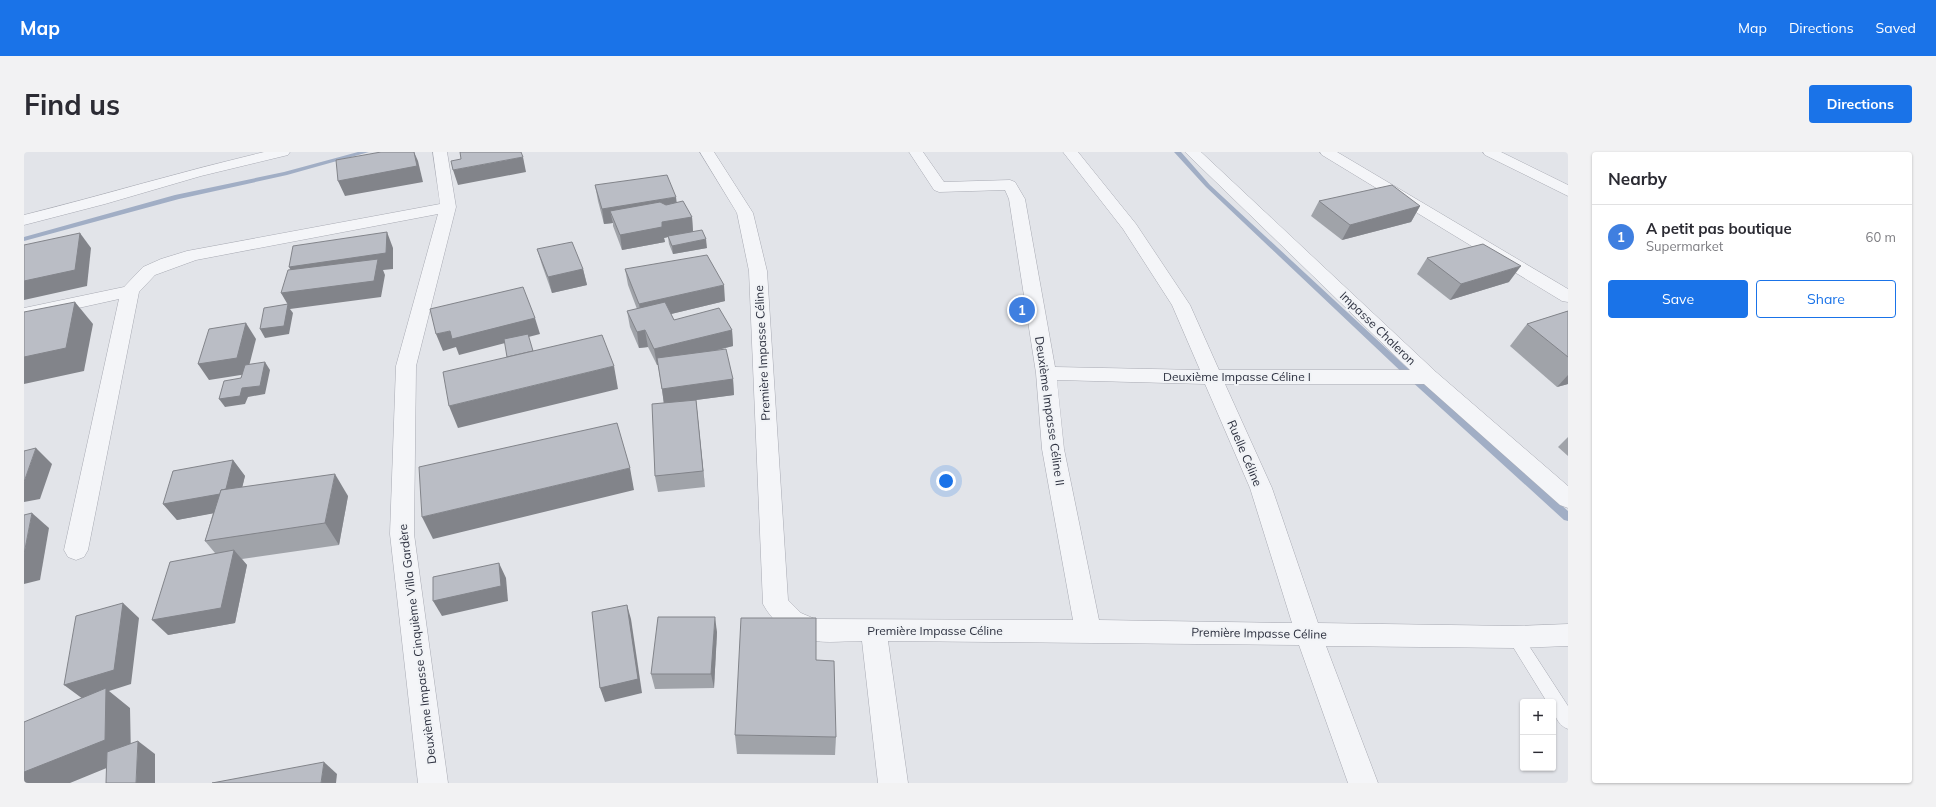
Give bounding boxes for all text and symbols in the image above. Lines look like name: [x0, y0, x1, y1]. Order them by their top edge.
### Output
text: Map: [20, 16, 60, 40]
text: Map: [1738, 19, 1767, 37]
text: Directions: [1789, 19, 1854, 37]
text: Saved: [1876, 19, 1916, 37]
button: Directions: [1809, 85, 1912, 123]
text: Find us: [24, 87, 120, 122]
text: Nearby: [1608, 168, 1667, 189]
text: A petit pas boutique: [1646, 219, 1792, 238]
text: 1: [1617, 229, 1625, 245]
text: 60 m: [1866, 229, 1896, 245]
text: Supermarket: [1646, 238, 1723, 254]
button: Save: [1608, 280, 1748, 318]
button: Share: [1756, 280, 1896, 318]
street label: Première Impasse Céline: [751, 285, 773, 421]
street label: Impasse Chaleron: [1337, 288, 1419, 368]
pin: 1: [1009, 295, 1035, 325]
street label: Deuxième Impasse Céline II: [1032, 335, 1068, 487]
street label: Deuxième Impasse Céline I: [1163, 369, 1311, 384]
street label: Ruelle Céline: [1224, 418, 1266, 488]
your location: [936, 471, 956, 491]
street label: Deuxième Impasse Cinquième Villa Gardère: [395, 523, 439, 765]
street label: Première Impasse Céline: [867, 623, 1003, 638]
street label: Première Impasse Céline: [1191, 624, 1327, 642]
map controls: [1520, 699, 1556, 771]
button: +: [1520, 699, 1556, 735]
button: −: [1520, 735, 1556, 771]

